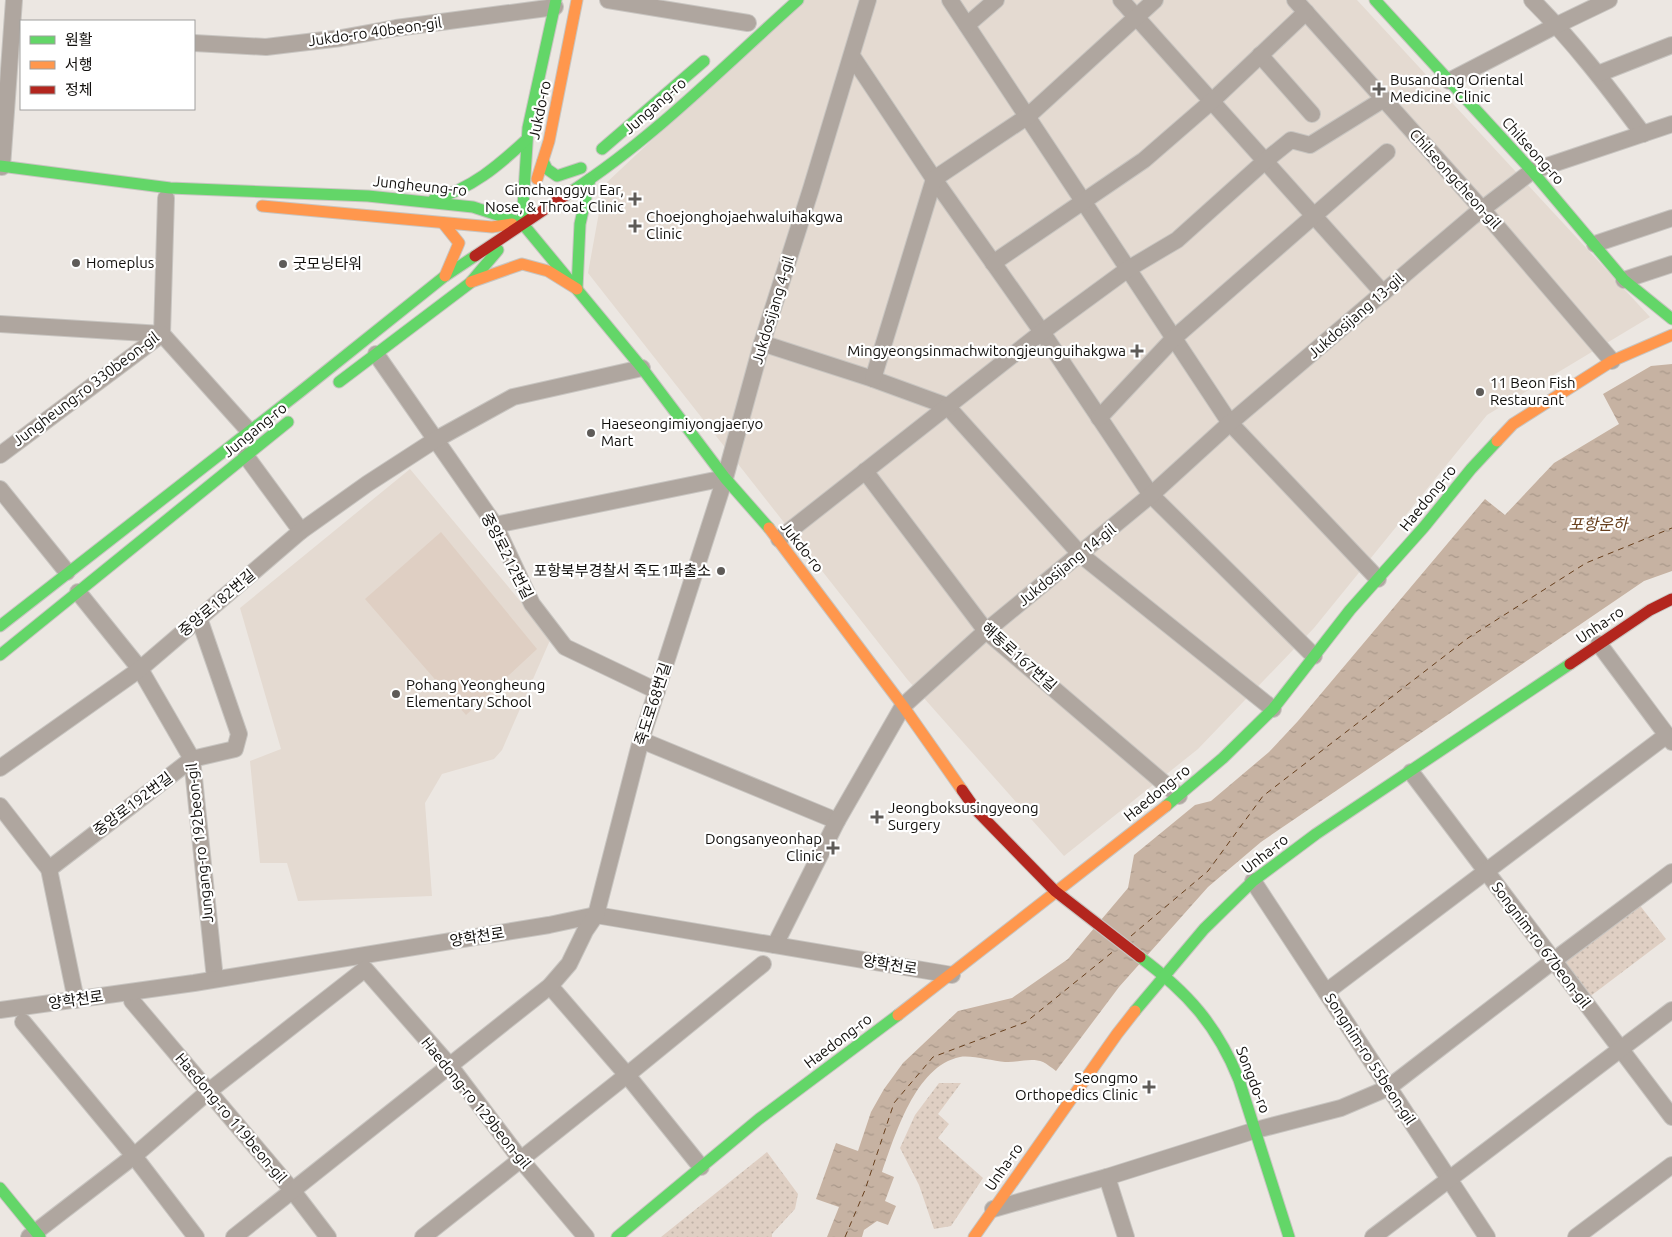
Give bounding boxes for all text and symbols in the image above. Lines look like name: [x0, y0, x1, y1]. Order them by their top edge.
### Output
street label: Jukdo-ro 40beon-gil: [307, 14, 443, 49]
legend: [20, 20, 195, 110]
text: 원활: [65, 31, 93, 48]
text: 서행: [65, 56, 93, 73]
place label: Busandang Oriental Medicine Clinic: [1390, 71, 1523, 105]
street label: Jungang-ro: [620, 74, 689, 137]
street label: Jukdo-ro: [525, 79, 554, 141]
text: 정체: [65, 81, 93, 98]
marker: Busandang Oriental Medicine Clinic: [1372, 82, 1386, 96]
street label: Chilseong-ro: [1499, 113, 1568, 188]
street label: Chilseongcheon-gil: [1406, 125, 1504, 232]
street label: Jungheung-ro: [372, 172, 468, 199]
place label: Gimchanggyu Ear, Nose, & Throat Clinic: [485, 181, 624, 215]
marker: Gimchanggyu Ear, Nose, & Throat Clinic: [628, 192, 642, 206]
place label: Choejonghojaehwaluihakgwa Clinic: [646, 208, 843, 242]
marker: Choejonghojaehwaluihakgwa Clinic: [628, 219, 642, 233]
place label: Homeplus: [86, 254, 154, 271]
street label: Jukdosijang 4-gil: [748, 254, 797, 366]
place label: 굿모닝타워: [293, 255, 362, 272]
marker: Homeplus: [70, 257, 82, 269]
marker: 굿모닝타워: [277, 258, 289, 270]
street label: Jukdosijang 13-gil: [1305, 270, 1407, 362]
street label: Jungheung-ro 330beon-gil: [9, 328, 162, 449]
place label: Mingyeongsinmachwitongjeunguihakgwa: [847, 342, 1126, 359]
marker: Mingyeongsinmachwitongjeunguihakgwa: [1130, 344, 1144, 358]
place label: 11 Beon Fish Restaurant: [1490, 374, 1576, 408]
marker: 11 Beon Fish Restaurant: [1474, 386, 1486, 398]
street label: Jungang-ro: [219, 399, 290, 460]
place label: Haeseongimiyongjaeryo Mart: [601, 415, 763, 449]
marker: Haeseongimiyongjaeryo Mart: [585, 427, 597, 439]
street label: Haedong-ro: [1396, 461, 1459, 534]
street label: 중앙로212번길: [478, 510, 536, 602]
water label: 포항운하: [1569, 515, 1630, 533]
street label: Jukdo-ro: [777, 518, 827, 575]
street label: Jukdosijang 14-gil: [1015, 520, 1119, 609]
place label: 포항북부경찰서 죽도1파출소: [534, 562, 711, 579]
marker: 포항북부경찰서 죽도1파출소: [715, 565, 727, 577]
street label: 중앙로182번길: [175, 566, 258, 639]
street label: Unha-ro: [1573, 602, 1627, 647]
street label: 해동로167번길: [979, 619, 1060, 695]
street label: 죽도로68번길: [631, 660, 674, 747]
place label: Pohang Yeongheung Elementary School: [406, 676, 545, 710]
marker: Pohang Yeongheung Elementary School: [390, 688, 402, 700]
street label: Haedong-ro: [1120, 761, 1193, 824]
street label: Jungang-ro 192beon-gil: [183, 762, 216, 924]
street label: 중앙로192번길: [90, 768, 176, 839]
place label: Jeongboksusingyeong Surgery: [888, 799, 1039, 833]
marker: Jeongboksusingyeong Surgery: [870, 810, 884, 824]
place label: Dongsanyeonhap Clinic: [705, 830, 822, 864]
street label: Unha-ro: [1238, 830, 1291, 877]
marker: Dongsanyeonhap Clinic: [826, 841, 840, 855]
street label: Songnim-ro 67beon-gil: [1489, 878, 1594, 1011]
street label: 양학천로: [448, 924, 506, 949]
street label: 양학천로: [861, 952, 919, 977]
street label: 양학천로: [47, 987, 104, 1012]
street label: Songnim-ro 55beon-gil: [1322, 990, 1419, 1128]
street label: Haedong-ro: [801, 1010, 875, 1071]
street label: Haedong-ro 129beon-gil: [418, 1034, 535, 1172]
street label: Songdo-ro: [1233, 1044, 1274, 1116]
street label: Haedong-ro 119beon-gil: [172, 1050, 291, 1186]
place label: Seongmo Orthopedics Clinic: [1015, 1069, 1138, 1103]
marker: Seongmo Orthopedics Clinic: [1142, 1080, 1156, 1094]
street label: Unha-ro: [981, 1140, 1026, 1194]

